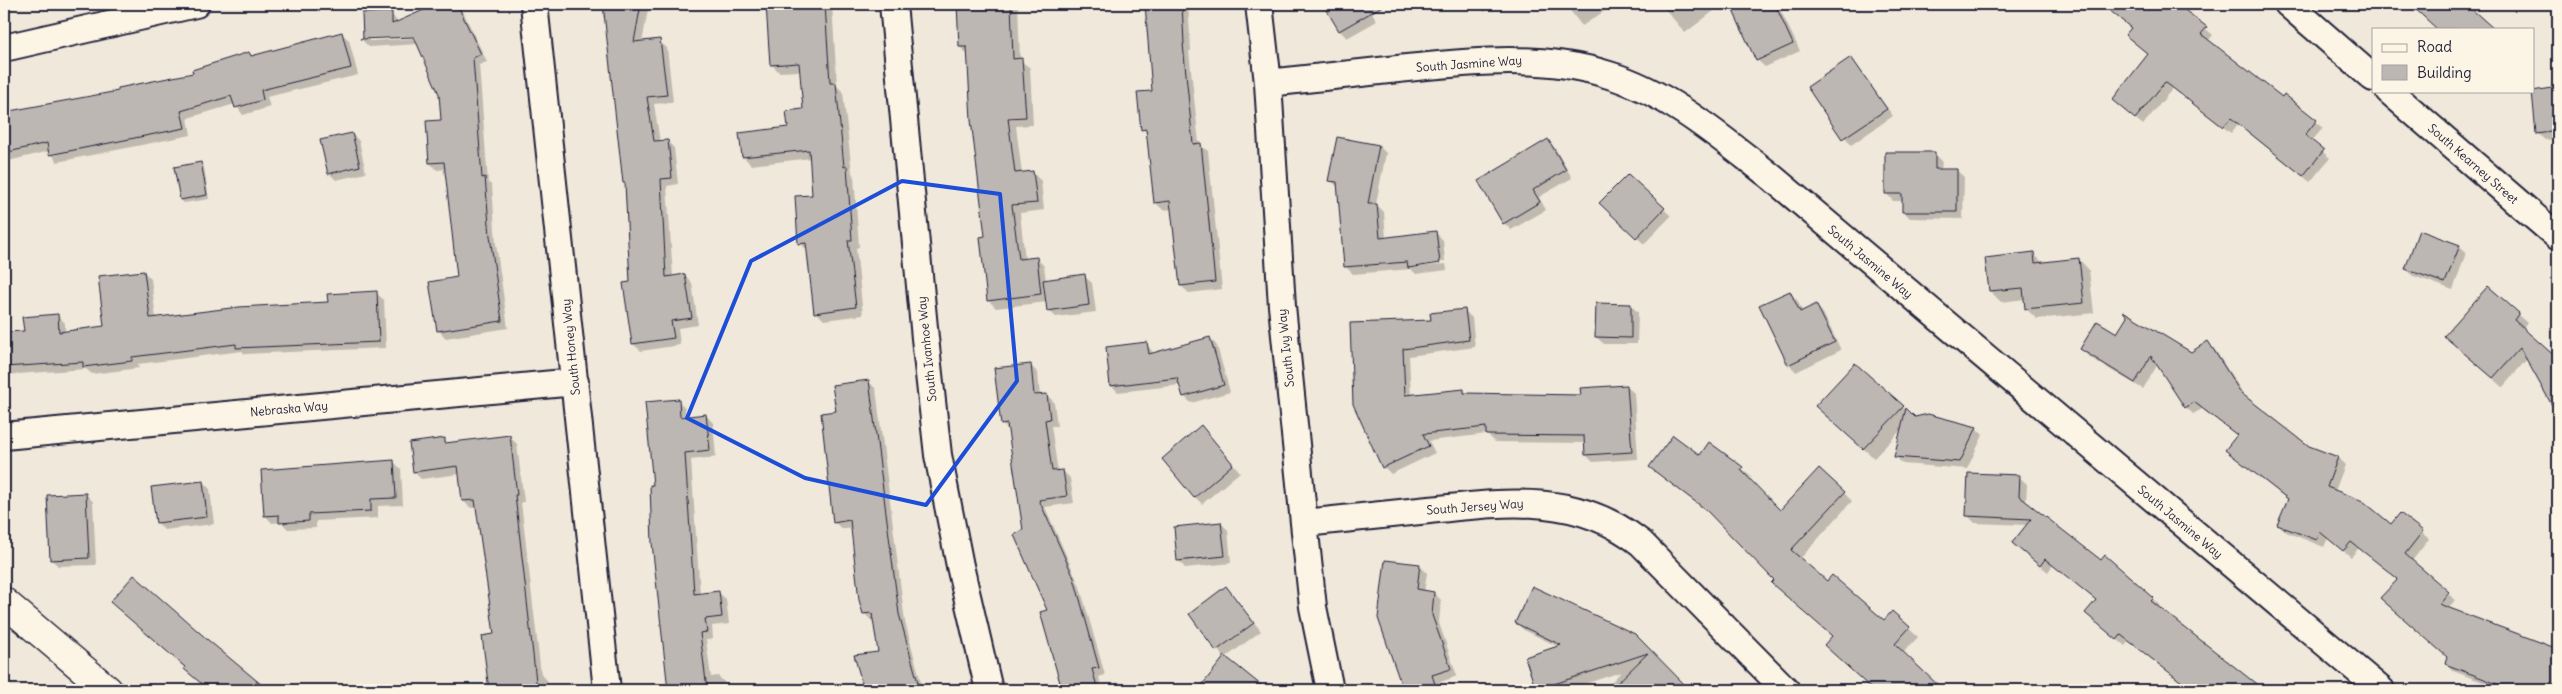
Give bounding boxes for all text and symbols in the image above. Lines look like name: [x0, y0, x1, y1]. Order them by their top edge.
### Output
legend: [2372, 28, 2534, 92]
text: Road: [2417, 37, 2452, 56]
street label: South Jasmine Way: [1415, 52, 1522, 75]
text: Building: [2417, 63, 2472, 82]
street label: South Kearney Street: [2425, 120, 2522, 207]
street label: South Jasmine Way: [1825, 222, 1916, 302]
street label: South Ivanhoe Way: [914, 296, 939, 402]
street label: South Honey Way: [558, 298, 583, 396]
street label: South Ivy Way: [1274, 308, 1297, 388]
street label: Nebraska Way: [249, 398, 329, 419]
street label: South Jasmine Way: [2135, 482, 2226, 562]
street label: South Jersey Way: [1426, 496, 1524, 517]

